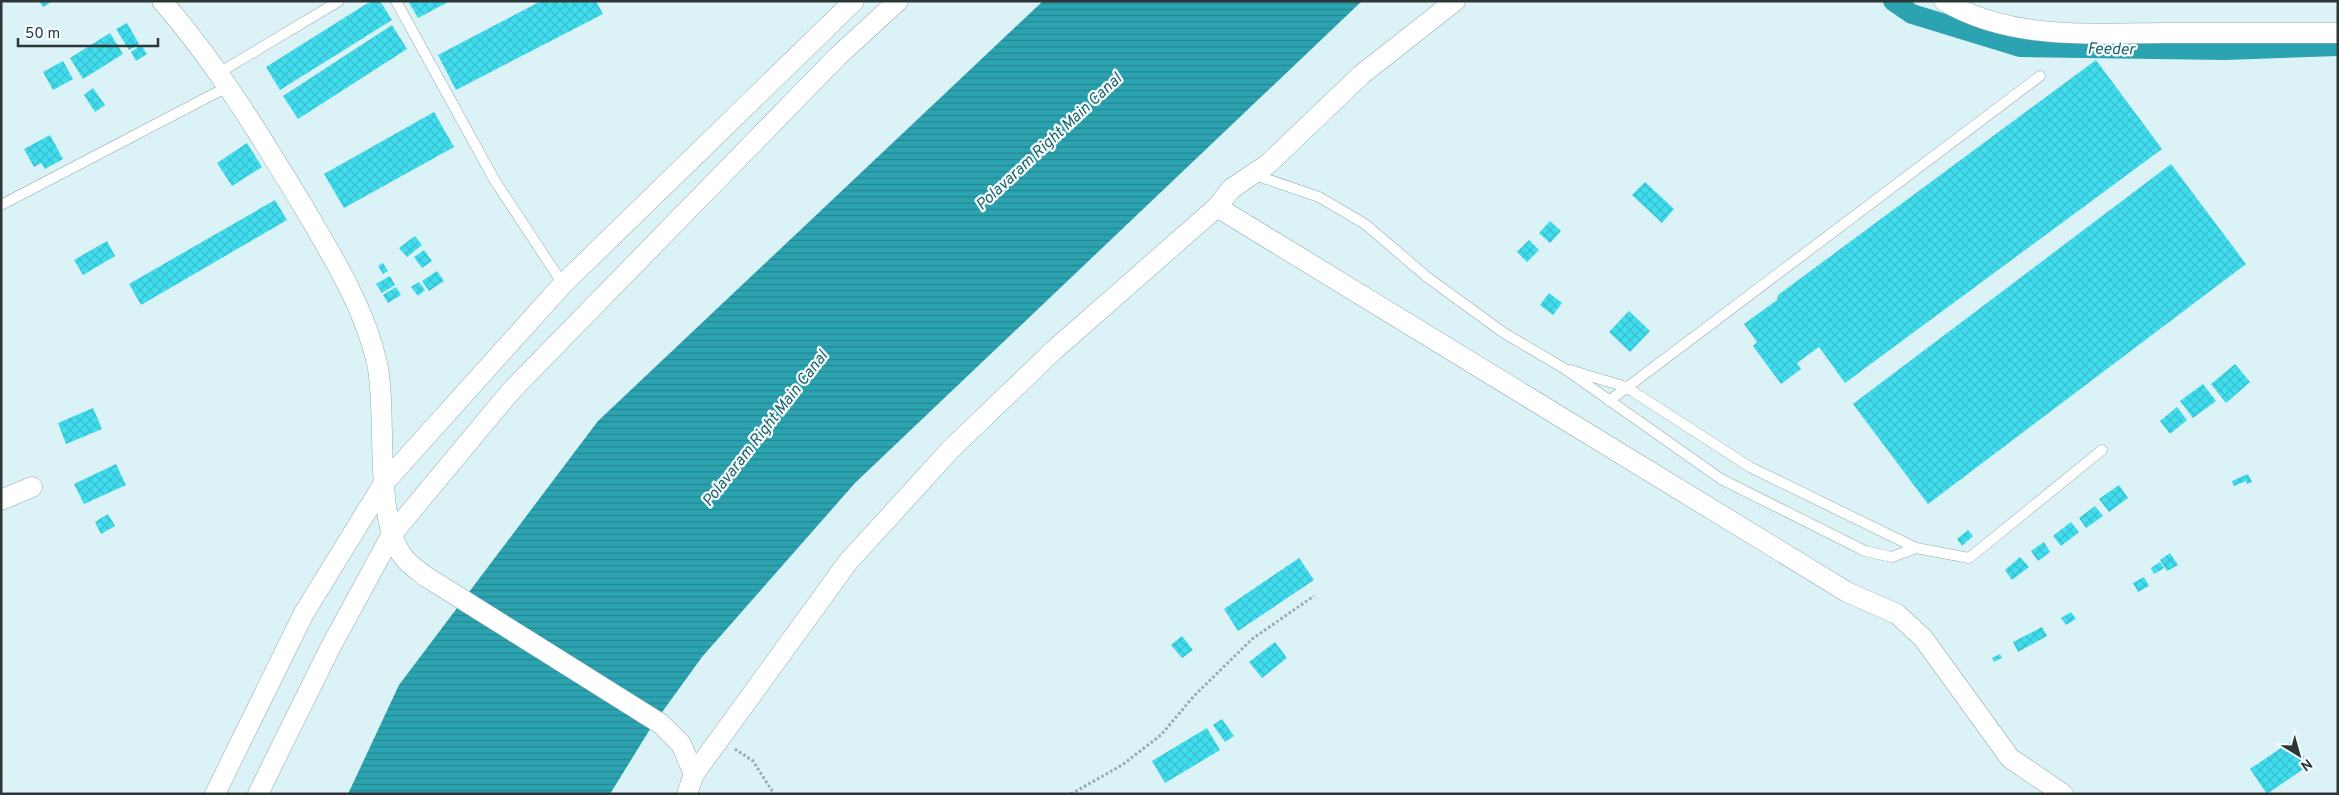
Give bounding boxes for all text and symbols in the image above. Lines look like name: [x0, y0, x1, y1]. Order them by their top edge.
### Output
scale bar: [18, 15, 158, 47]
text: 50 m: [25, 25, 60, 44]
water label: Feeder: [2087, 40, 2137, 60]
water label: Polavaram Right Main Canal: [972, 69, 1127, 215]
water label: Polavaram Right Main Canal: [698, 347, 833, 511]
north arrow: [2274, 730, 2324, 780]
text: N: [2297, 754, 2315, 774]

